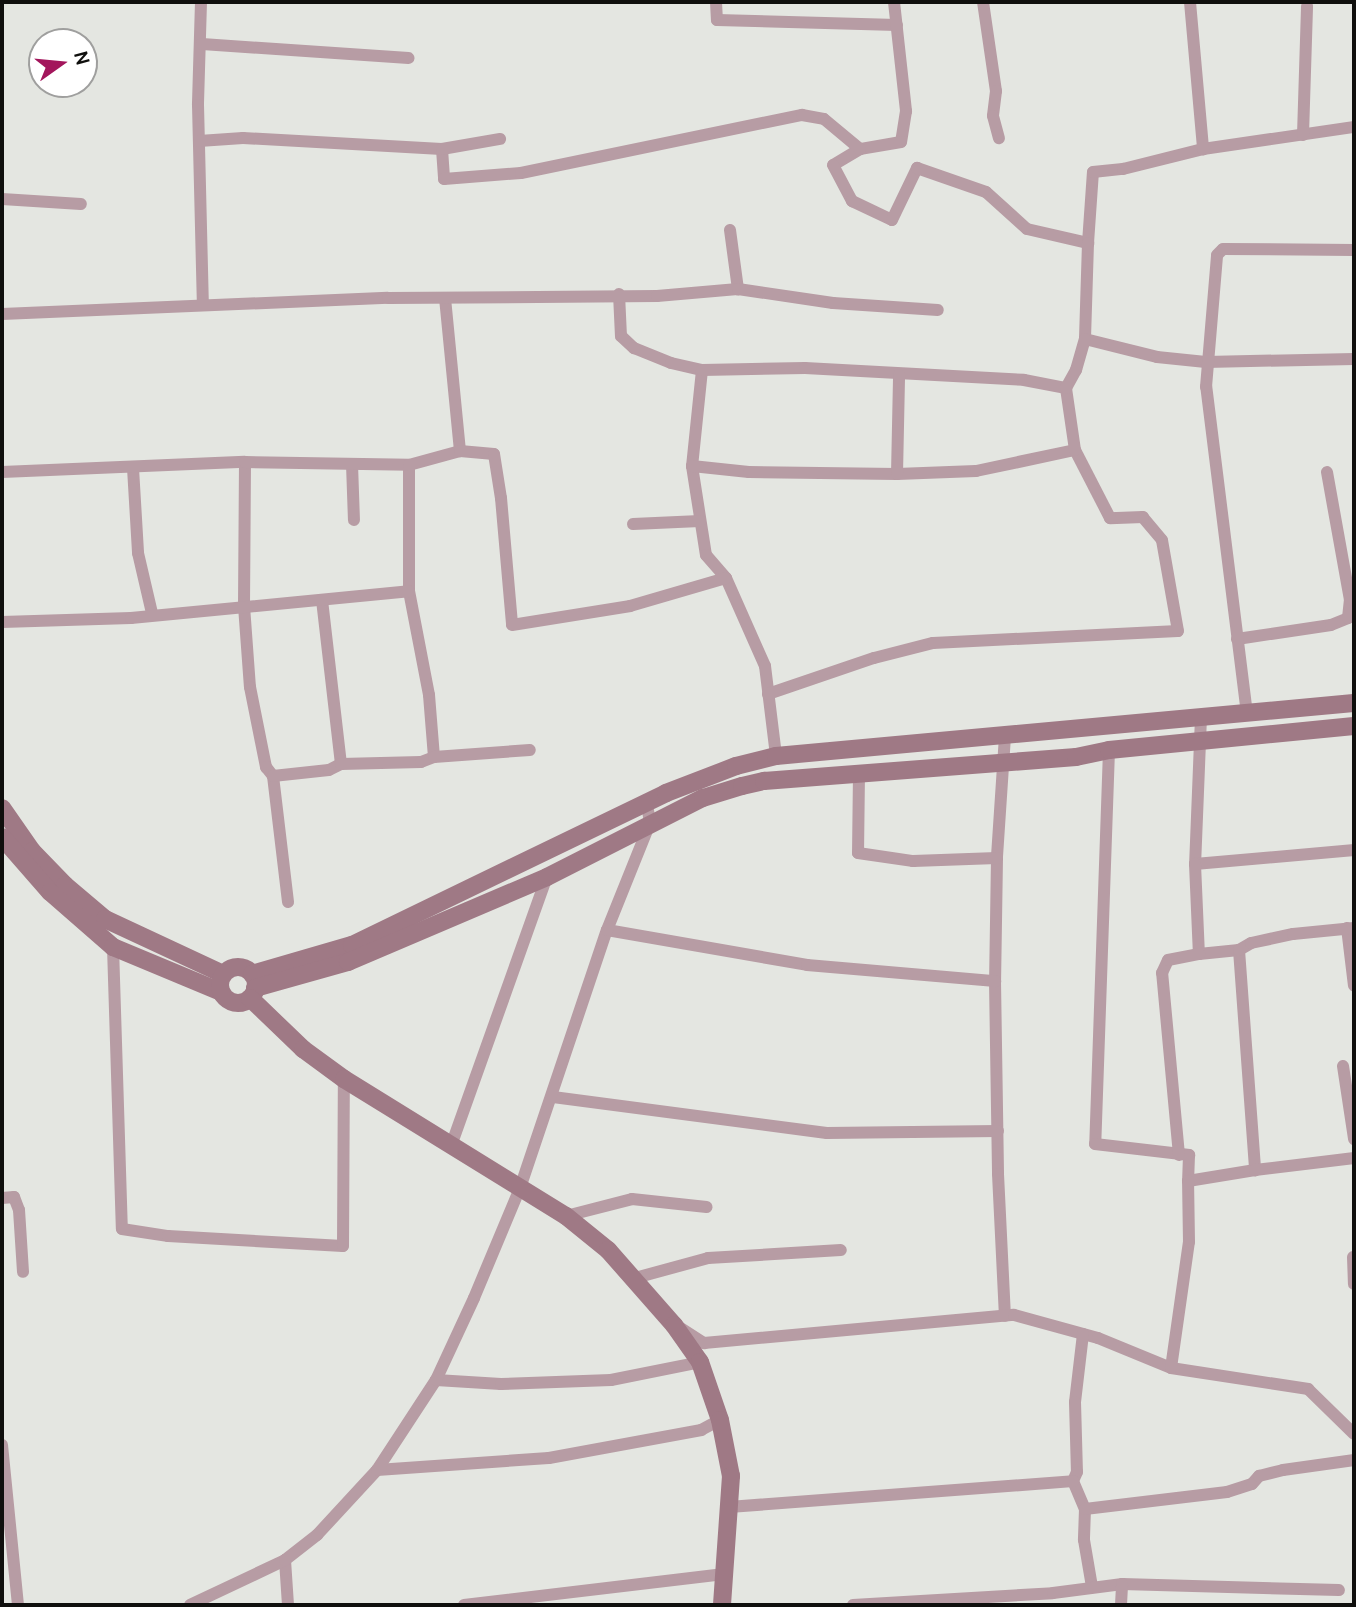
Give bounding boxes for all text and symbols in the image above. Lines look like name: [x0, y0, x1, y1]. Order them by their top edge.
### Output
north arrow: [28, 28, 98, 98]
text: N: [69, 48, 95, 67]

